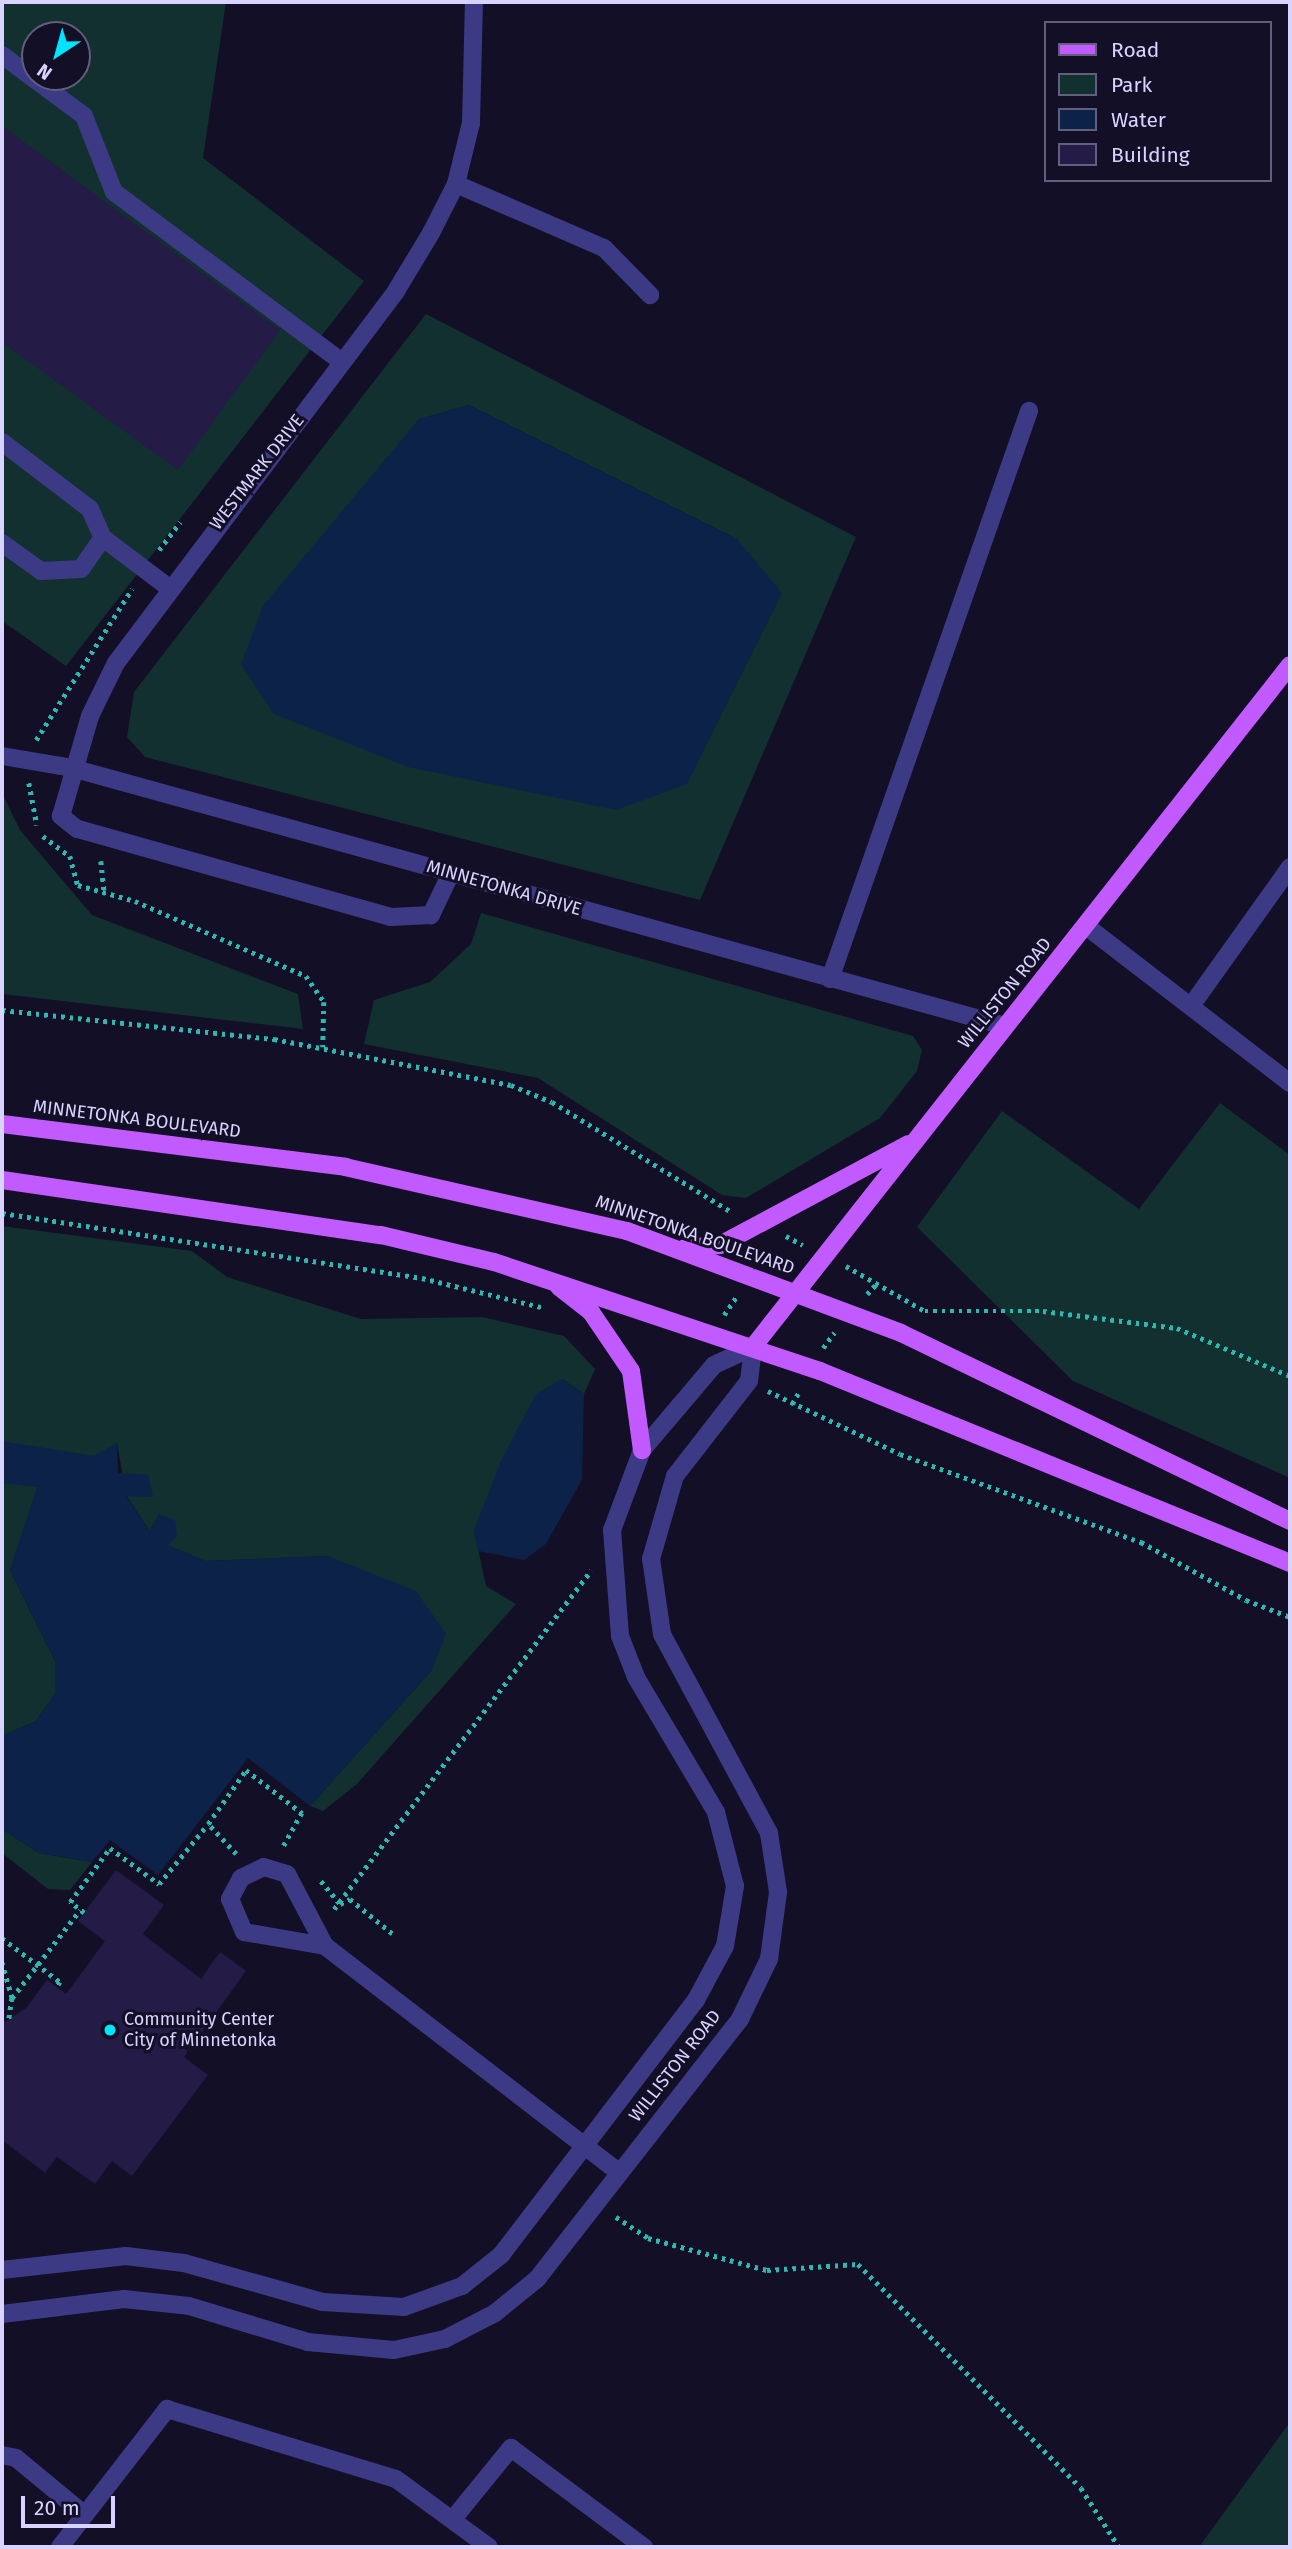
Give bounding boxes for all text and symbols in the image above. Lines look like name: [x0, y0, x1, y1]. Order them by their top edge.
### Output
north arrow: [21, 21, 91, 91]
legend: [1044, 21, 1271, 182]
text: Road: [1111, 37, 1159, 63]
text: N: [33, 59, 56, 85]
text: Park: [1111, 72, 1152, 98]
text: Water: [1111, 107, 1166, 133]
text: Building: [1111, 142, 1190, 168]
street label: WESTMARK DRIVE: [205, 410, 309, 534]
street label: MINNETONKA DRIVE: [424, 856, 584, 920]
street label: WILLISTON ROAD: [954, 933, 1056, 1053]
street label: MINNETONKA BOULEVARD: [32, 1096, 242, 1142]
street label: MINNETONKA BOULEVARD: [593, 1191, 797, 1279]
street label: WILLISTON ROAD: [625, 2006, 725, 2126]
place label: Community Center City of Minnetonka: [124, 2009, 277, 2052]
marker: Community Center City of Minnetonka: [102, 2022, 118, 2038]
scale bar: [24, 2482, 119, 2526]
text: 20 m: [34, 2495, 80, 2521]

